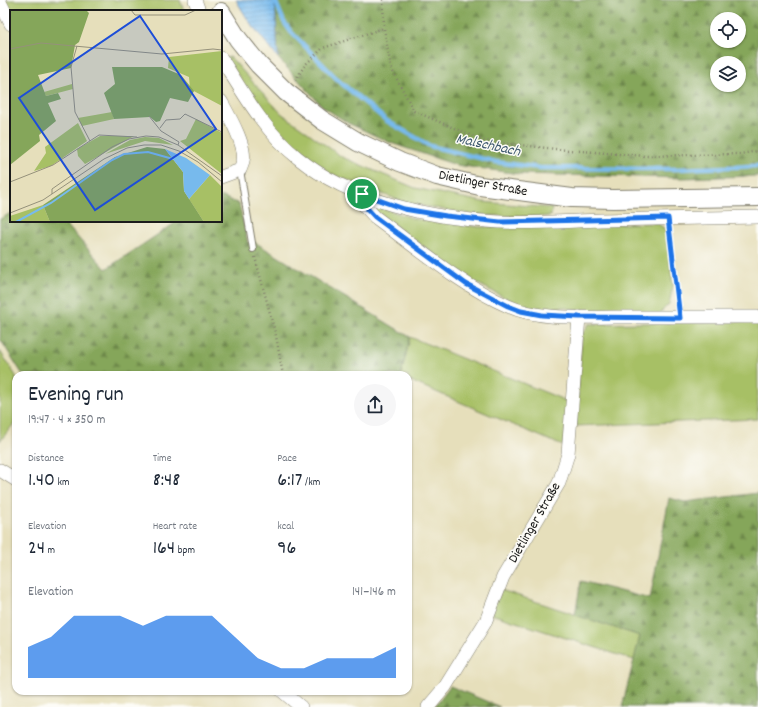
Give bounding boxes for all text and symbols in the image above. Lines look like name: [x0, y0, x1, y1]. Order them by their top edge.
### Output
inset map: [10, 10, 222, 222]
map controls: [710, 12, 746, 92]
button: locate: [710, 12, 746, 48]
button: layers: [710, 56, 746, 92]
water label: Malschbach: [454, 128, 523, 164]
street label: Dietlinger Straße: [437, 166, 529, 202]
pin: [345, 177, 379, 211]
icon: arrive: [351, 183, 373, 205]
text: Evening run: [28, 380, 124, 411]
button: share: [354, 384, 396, 426]
text: 19:47 · 4 × 350 m: [28, 411, 105, 430]
text: Distance: [28, 451, 64, 467]
text: Time: [153, 451, 171, 467]
text: Pace: [277, 451, 297, 467]
text: 1.40: [28, 467, 55, 495]
text: 8:48: [153, 467, 180, 495]
text: 6:17: [277, 467, 303, 495]
text: km: [55, 475, 70, 491]
text: /km: [303, 475, 320, 491]
street label: Dietlinger Straße: [504, 479, 566, 567]
text: Elevation: [28, 519, 66, 535]
text: Heart rate: [153, 519, 197, 535]
text: kcal: [277, 519, 294, 535]
text: 24: [28, 535, 45, 563]
text: 164: [153, 535, 175, 563]
text: 96: [277, 535, 296, 563]
text: m: [45, 543, 55, 559]
text: bpm: [175, 543, 195, 559]
text: Elevation: [28, 583, 73, 602]
text: 141–146 m: [352, 583, 396, 602]

